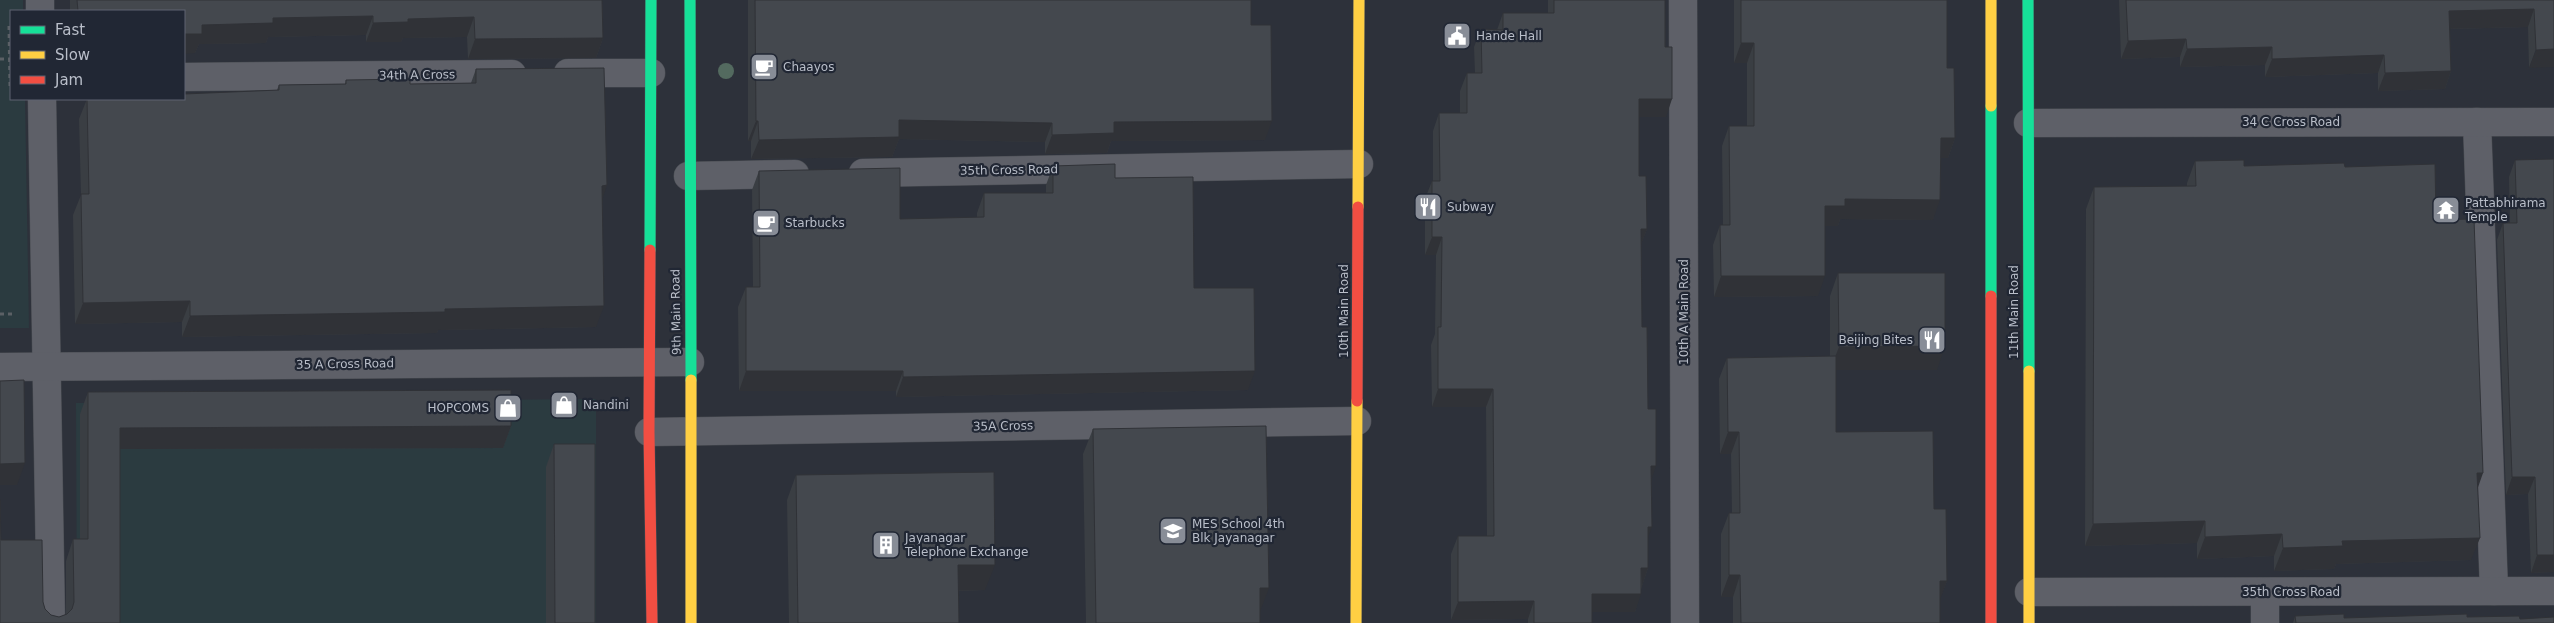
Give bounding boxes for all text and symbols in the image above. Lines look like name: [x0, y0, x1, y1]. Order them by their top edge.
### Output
legend: [10, 10, 185, 100]
text: Fast: [55, 21, 85, 39]
public building icon: Hande Hall: [1442, 21, 1472, 51]
place label: Hande Hall: [1476, 29, 1542, 43]
text: Slow: [55, 46, 90, 64]
cafe icon: Chaayos: [749, 52, 779, 82]
place label: Chaayos: [783, 60, 834, 74]
street label: 34th A Cross: [379, 67, 455, 83]
text: Jam: [54, 71, 83, 89]
street label: 34 C Cross Road: [2242, 115, 2340, 129]
street label: 35th Cross Road: [960, 162, 1058, 178]
restaurant icon: Subway: [1413, 192, 1443, 222]
temple icon: Pattabhirama Temple: [2431, 195, 2461, 225]
place label: Pattabhirama Temple: [2464, 196, 2546, 224]
place label: Subway: [1447, 200, 1494, 214]
cafe icon: Starbucks: [751, 208, 781, 238]
place label: Starbucks: [785, 216, 845, 230]
street label: 10th A Main Road: [1677, 259, 1691, 365]
street label: 10th Main Road: [1337, 264, 1351, 358]
street label: 11th Main Road: [2007, 265, 2021, 359]
street label: 9th Main Road: [668, 269, 684, 355]
restaurant icon: Beijing Bites: [1917, 325, 1947, 355]
place label: Beijing Bites: [1838, 333, 1913, 347]
street label: 35 A Cross Road: [296, 356, 394, 372]
shop icon: Nandini: [549, 390, 579, 420]
shop icon: HOPCOMS: [493, 393, 523, 423]
place label: Nandini: [583, 398, 629, 412]
place label: HOPCOMS: [428, 401, 489, 415]
street label: 35A Cross: [973, 418, 1033, 434]
school or university icon: MES School 4th Blk Jayanagar: [1158, 516, 1188, 546]
place label: MES School 4th Blk Jayanagar: [1192, 517, 1285, 545]
building icon: Jayanagar Telephone Exchange: [871, 530, 901, 560]
place label: Jayanagar Telephone Exchange: [904, 531, 1028, 559]
street label: 35th Cross Road: [2242, 585, 2340, 599]

